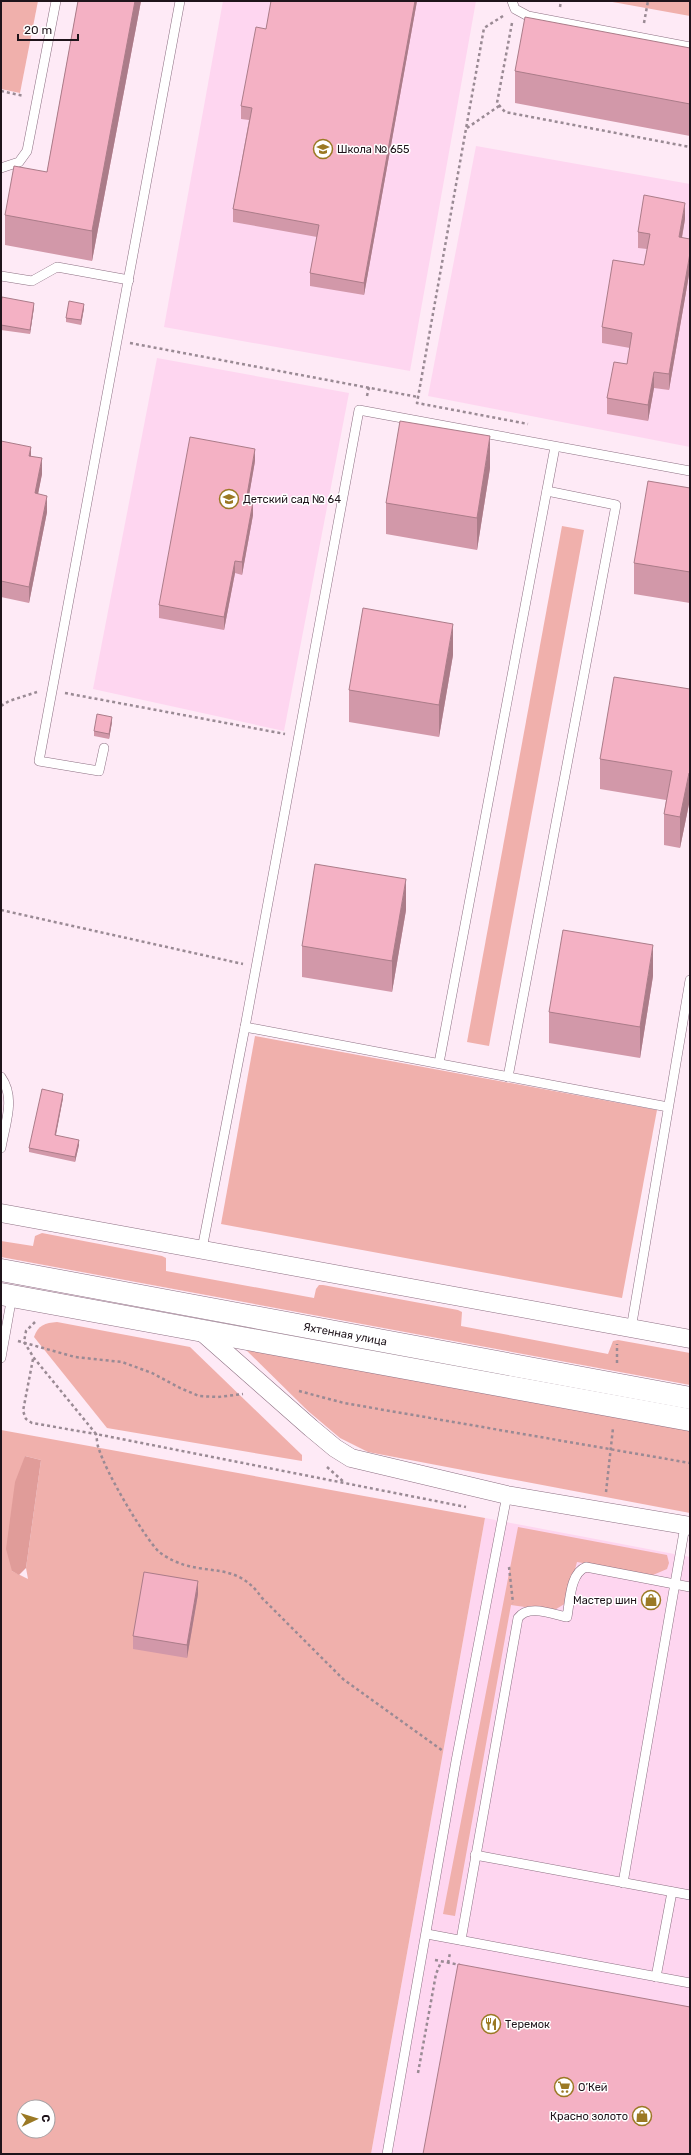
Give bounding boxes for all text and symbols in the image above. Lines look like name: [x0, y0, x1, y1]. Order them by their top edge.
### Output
scale bar: [18, 16, 78, 42]
text: 20 m: [24, 23, 52, 37]
school or university icon: Школа № 655: [312, 138, 334, 160]
place label: Школа № 655: [337, 143, 410, 156]
school or university icon: Детский сад № 64: [218, 488, 240, 510]
place label: Детский сад № 64: [243, 493, 341, 506]
street label: Яхтенная улица: [302, 1320, 388, 1349]
shop icon: Мастер шин: [640, 1589, 662, 1611]
place label: Мастер шин: [573, 1594, 637, 1607]
restaurant icon: Теремок: [480, 2013, 502, 2035]
place label: Теремок: [505, 2018, 550, 2031]
supermarket icon: О’Кей: [553, 2076, 575, 2098]
place label: О’Кей: [578, 2081, 608, 2094]
north arrow: [16, 2099, 56, 2139]
shop icon: Красно золото: [631, 2105, 653, 2127]
place label: Красно золото: [550, 2110, 628, 2123]
text: С: [39, 2114, 52, 2123]

